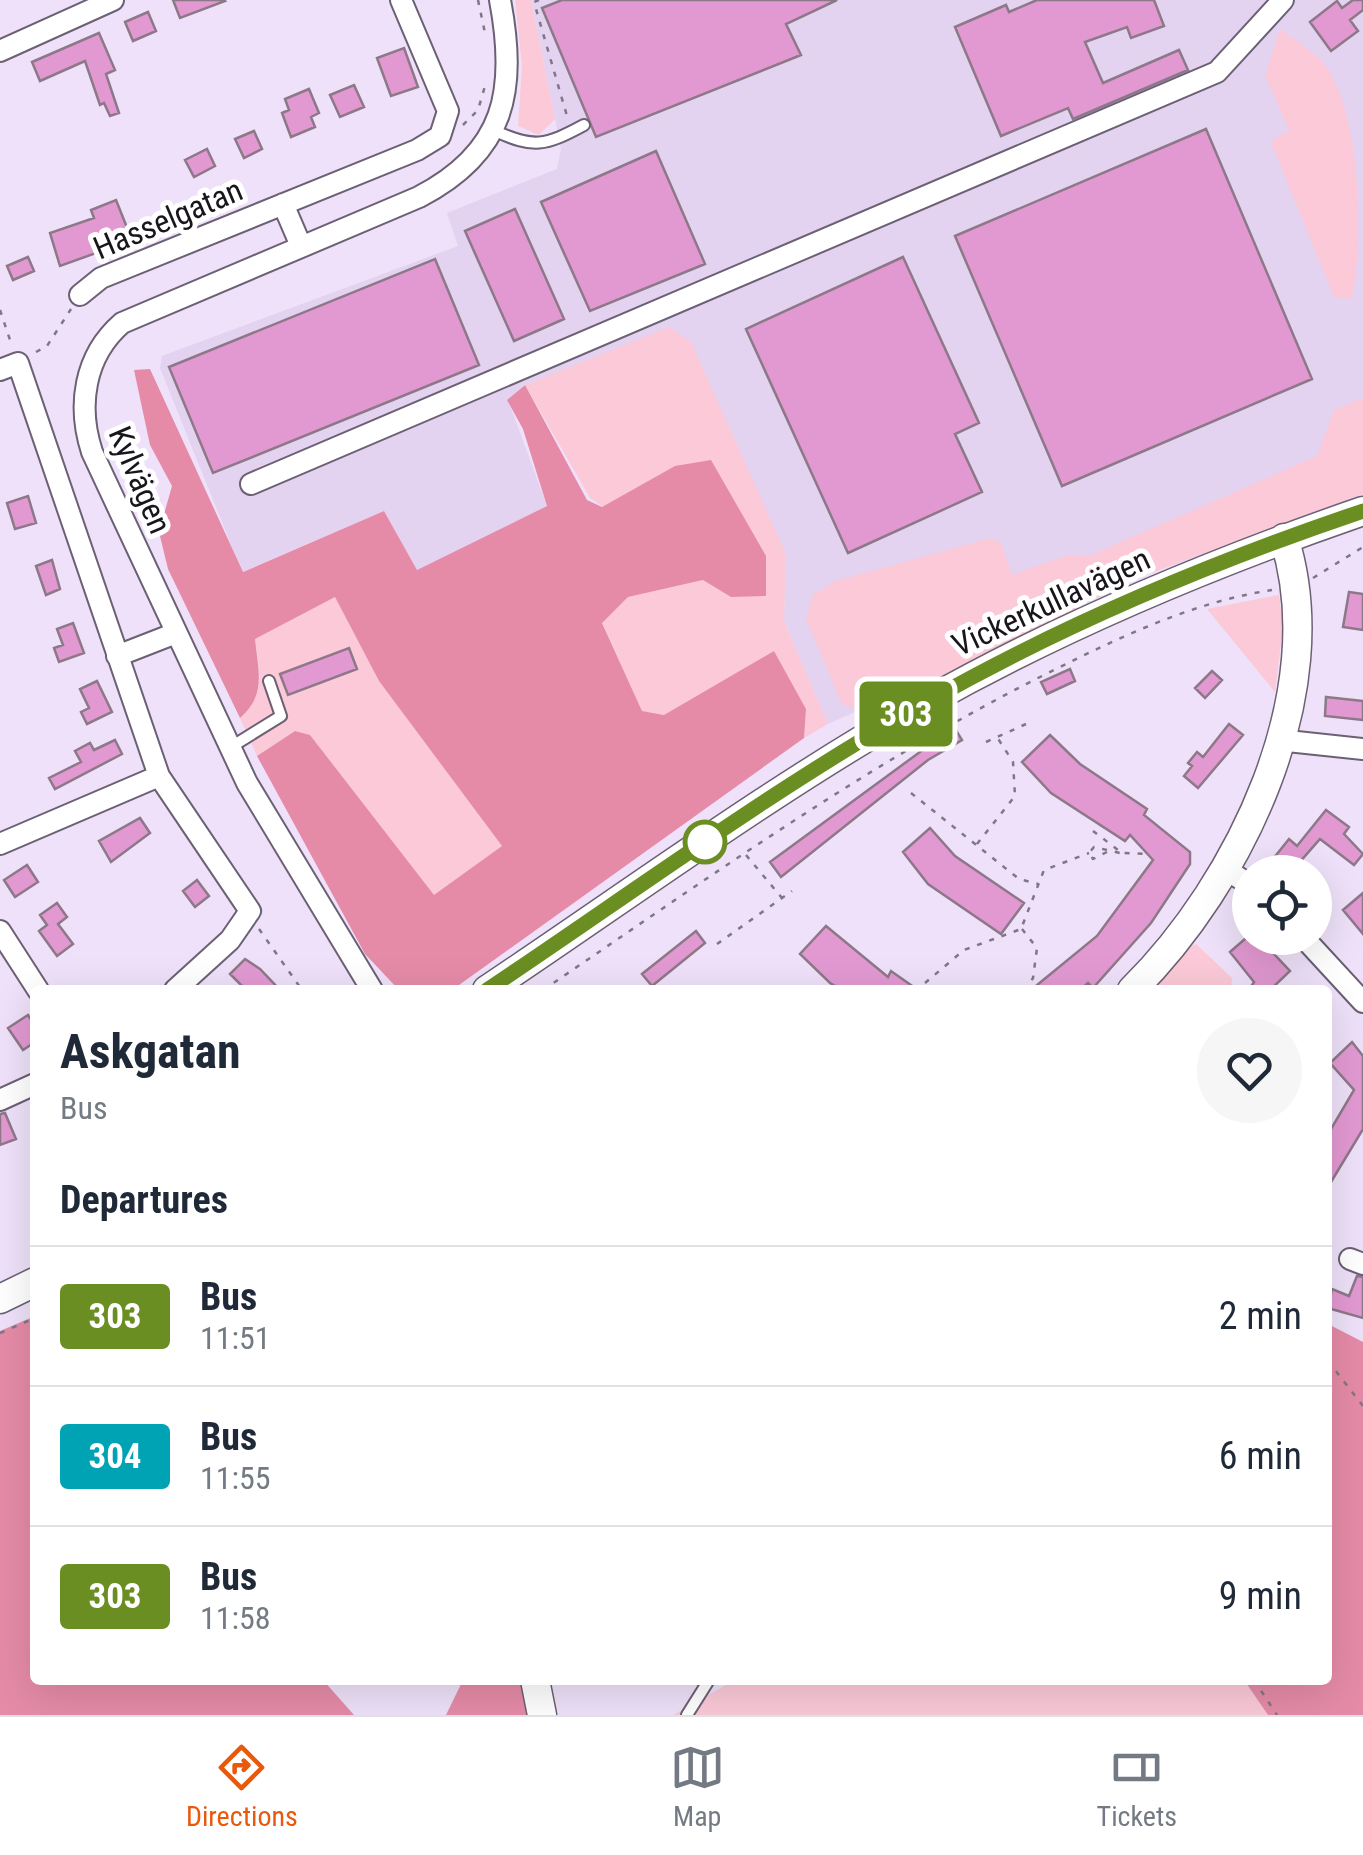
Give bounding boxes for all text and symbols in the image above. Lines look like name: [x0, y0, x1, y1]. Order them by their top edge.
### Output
street label: Hasselgatan: [88, 171, 248, 267]
street label: Kylvägen: [101, 421, 179, 539]
street label: Vickerkullavägen: [946, 540, 1156, 664]
line badge: 303: [848, 682, 964, 746]
text: 303: [879, 694, 933, 735]
unlabelled marker: [684, 821, 726, 863]
map controls: [1232, 855, 1332, 955]
button: locate: [1232, 855, 1332, 955]
button: heart: [1197, 1018, 1302, 1123]
text: Askgatan: [60, 1023, 241, 1080]
text: Bus: [60, 1089, 108, 1127]
text: Departures: [60, 1178, 228, 1222]
text: Bus: [200, 1275, 257, 1319]
text: 2 min: [1219, 1294, 1302, 1338]
text: 303: [88, 1296, 142, 1337]
text: 11:51: [200, 1319, 271, 1357]
text: Bus: [200, 1415, 257, 1459]
text: 6 min: [1219, 1434, 1302, 1478]
text: 304: [88, 1436, 142, 1477]
text: 11:55: [200, 1459, 271, 1497]
text: Bus: [200, 1555, 257, 1599]
text: 9 min: [1219, 1574, 1302, 1618]
text: 303: [88, 1576, 142, 1617]
text: 11:58: [200, 1599, 271, 1637]
tab: Directions: [186, 1740, 298, 1833]
tab: Map: [670, 1740, 725, 1833]
tab: Tickets: [1097, 1740, 1177, 1833]

